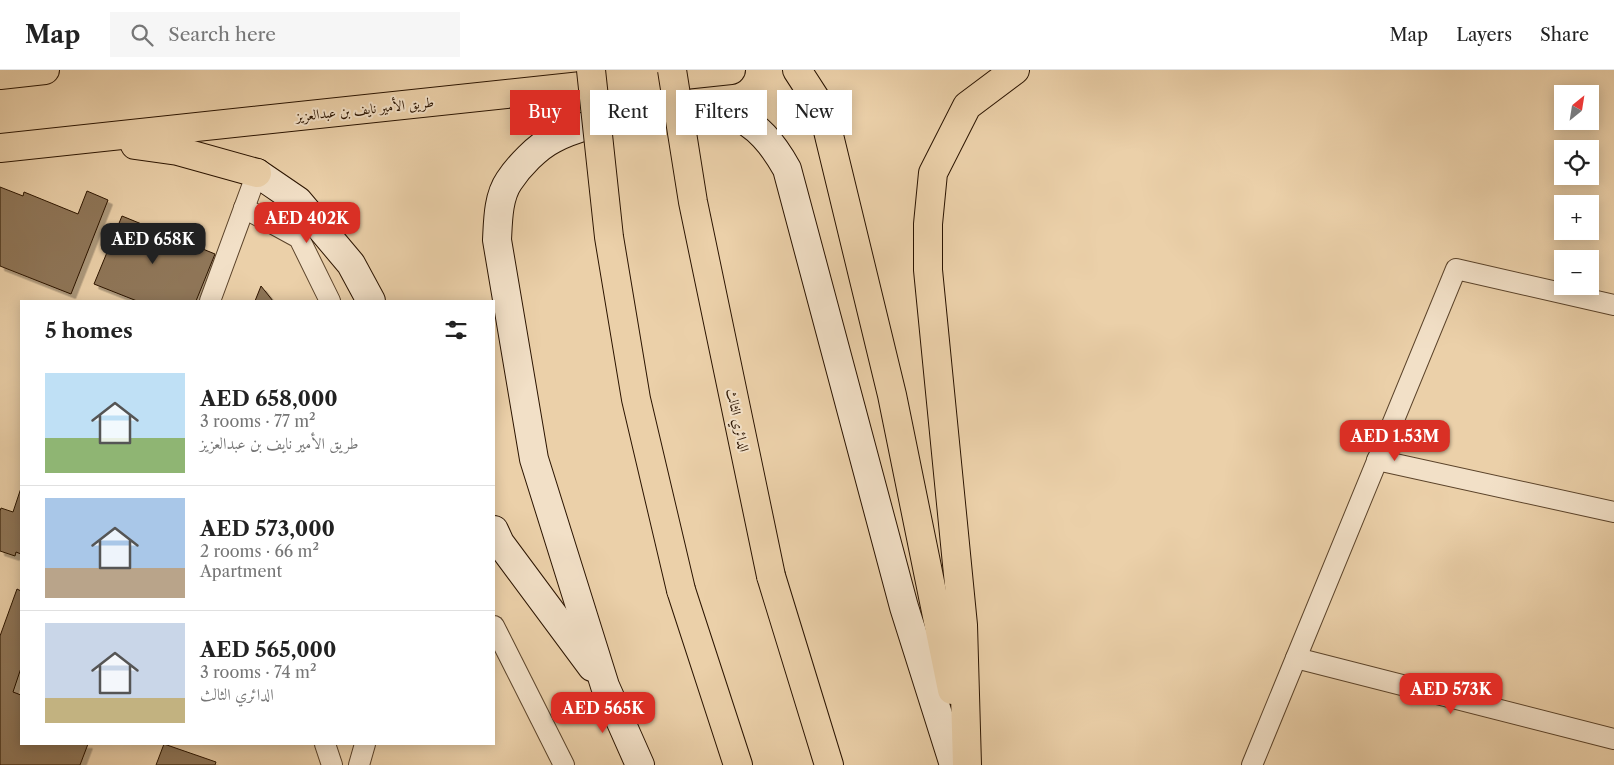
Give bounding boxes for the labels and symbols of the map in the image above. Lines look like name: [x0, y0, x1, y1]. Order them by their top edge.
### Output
north arrow: [1554, 85, 1599, 130]
street label: طريق الأمير نايف بن عبدالعزيز: [293, 92, 435, 125]
pin: AED 402K: [255, 202, 359, 244]
pin: AED 658K: [101, 222, 205, 265]
street label: الدائري الثالث: [720, 387, 754, 454]
pin: AED 1.53M: [1338, 420, 1452, 462]
pin: AED 573K: [1399, 672, 1503, 715]
pin: AED 565K: [551, 692, 655, 734]

